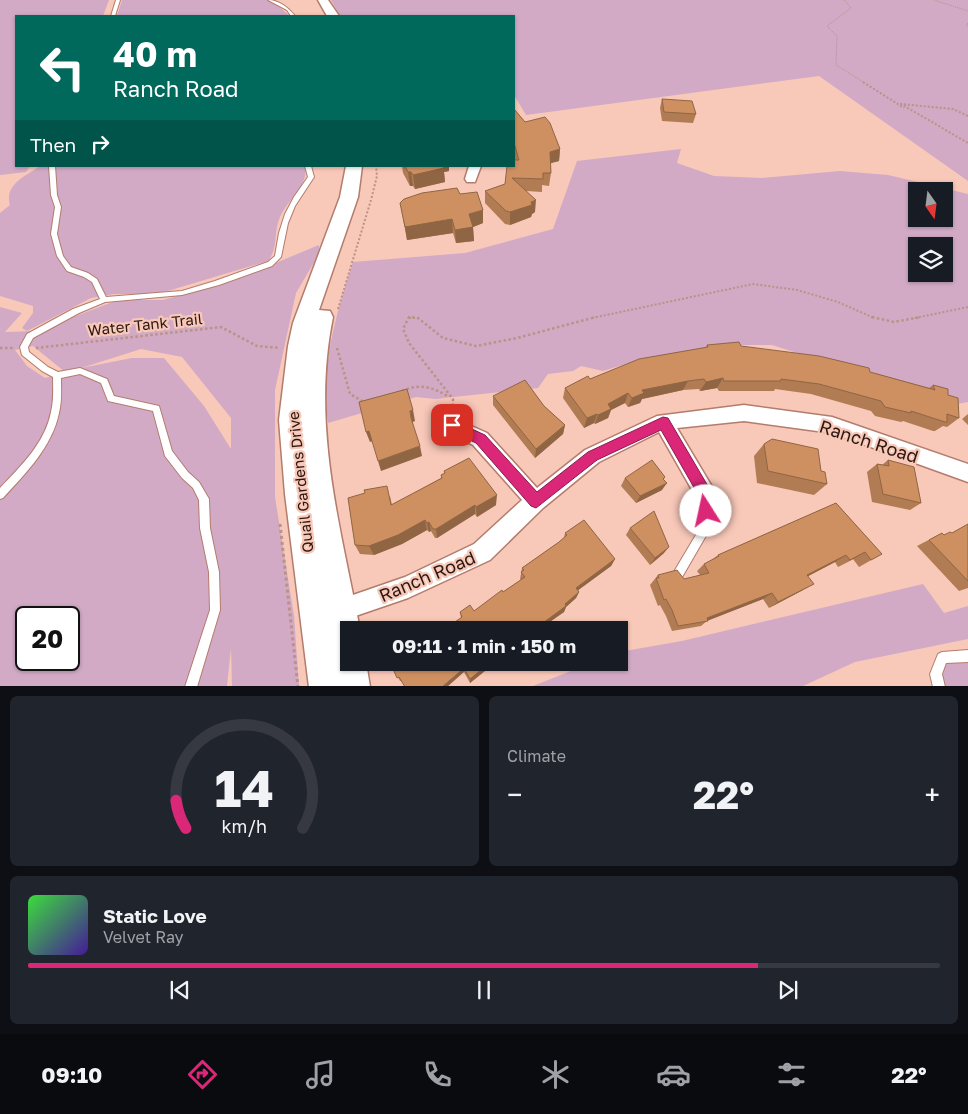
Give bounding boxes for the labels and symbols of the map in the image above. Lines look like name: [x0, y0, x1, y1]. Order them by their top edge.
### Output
north arrow: [908, 182, 952, 228]
street label: Water Tank Trail: [87, 309, 203, 339]
pin: [431, 404, 473, 446]
street label: Quail Gardens Drive: [284, 410, 316, 554]
street label: Ranch Road: [817, 415, 921, 467]
position arrow: [679, 484, 731, 536]
street label: Ranch Road: [375, 546, 479, 606]
speed limit sign: 20: [15, 606, 80, 671]

